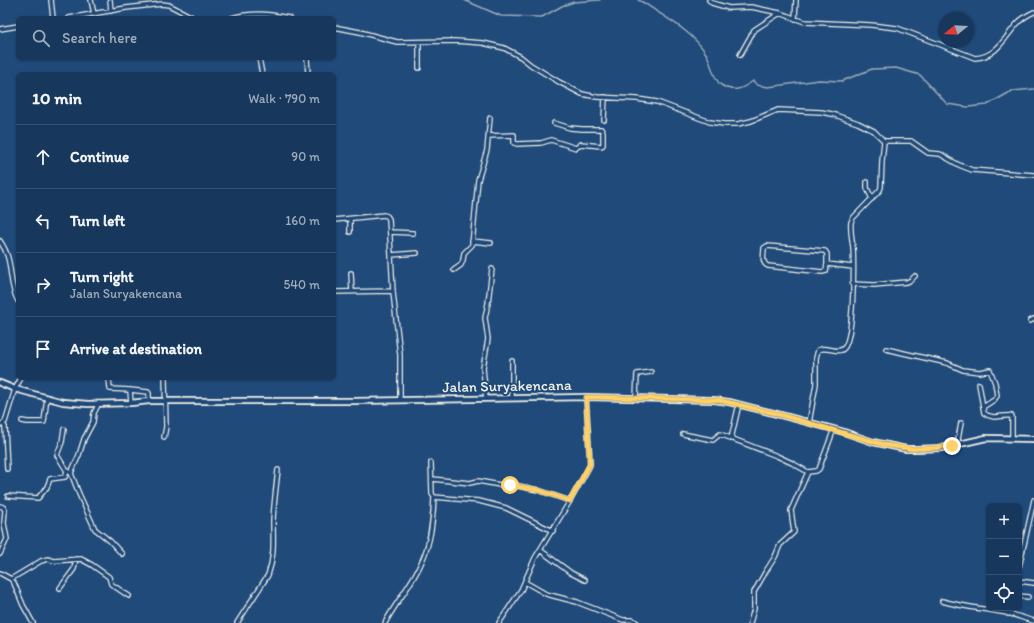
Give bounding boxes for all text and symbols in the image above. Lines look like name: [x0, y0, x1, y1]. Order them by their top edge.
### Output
north arrow: [938, 12, 974, 48]
search box: [16, 16, 336, 60]
icon: search: [30, 27, 52, 49]
text: Search here: [62, 29, 137, 47]
text: 10 min: [32, 88, 82, 108]
text: Walk · 790 m: [248, 91, 320, 106]
icon: ahead: [32, 146, 54, 168]
text: Continue: [70, 148, 129, 166]
text: 90 m: [291, 149, 320, 164]
icon: left: [32, 210, 54, 232]
text: Turn left: [70, 212, 125, 230]
text: 160 m: [285, 213, 320, 228]
text: Turn right: [70, 268, 134, 286]
icon: right: [32, 274, 54, 296]
text: 540 m: [283, 277, 320, 292]
text: Jalan Suryakencana: [70, 286, 182, 301]
icon: arrive: [32, 338, 54, 360]
text: Arrive at destination: [70, 340, 202, 358]
street label: Jalan Suryakencana: [442, 376, 572, 396]
route end: [943, 437, 961, 455]
route start: [501, 476, 519, 494]
map controls: [986, 503, 1022, 611]
button: +: [986, 503, 1022, 539]
button: −: [986, 539, 1022, 575]
button: locate: [986, 575, 1022, 611]

